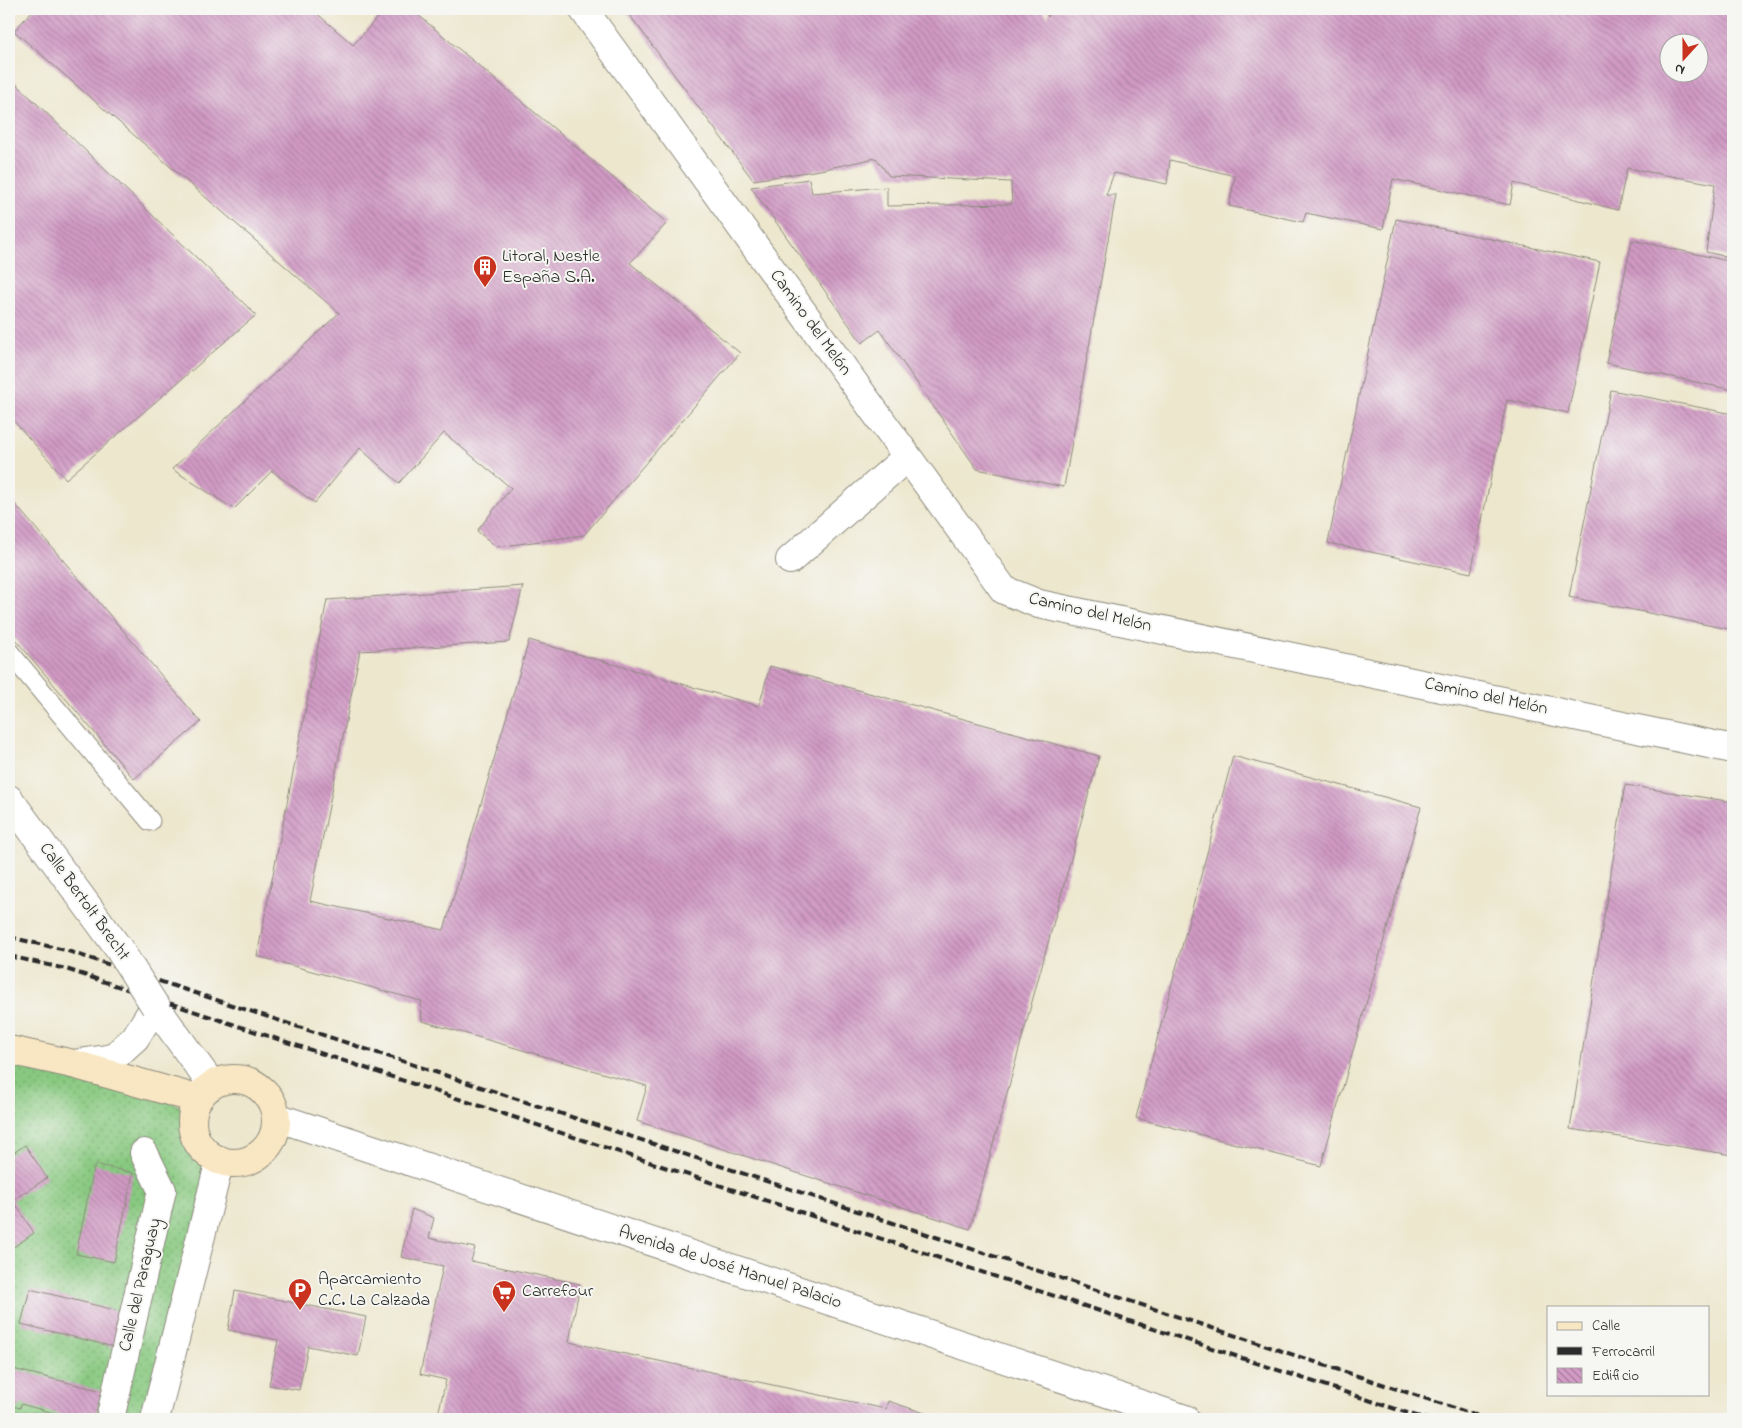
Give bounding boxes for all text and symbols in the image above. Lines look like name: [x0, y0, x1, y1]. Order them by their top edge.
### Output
north arrow: [1660, 32, 1710, 82]
text: N: [1672, 57, 1688, 80]
place label: Litoral, Nestle España S.A.: [502, 244, 601, 291]
building icon: Litoral, Nestle España S.A.: [472, 254, 498, 288]
street label: Camino del Melón: [763, 265, 857, 382]
street label: Camino del Melón: [1026, 586, 1154, 640]
street label: Camino del Melón: [1422, 671, 1550, 723]
street label: Calle Bertolt Brecht: [32, 837, 136, 967]
street label: Calle del Paraguay: [113, 1216, 170, 1355]
street label: Avenida de José Manuel Palacio: [615, 1220, 845, 1316]
place label: Aparcamiento C.C. La Calzada: [318, 1267, 430, 1314]
parking icon: Aparcamiento C.C. La Calzada: [287, 1277, 313, 1311]
supermarket icon: Carrefour: [491, 1279, 517, 1313]
place label: Carrefour: [522, 1279, 594, 1305]
legend: [1547, 1306, 1710, 1396]
text: Calle: [1592, 1315, 1620, 1337]
text: Ferrocarril: [1591, 1341, 1655, 1363]
text: Edificio: [1592, 1365, 1639, 1387]

